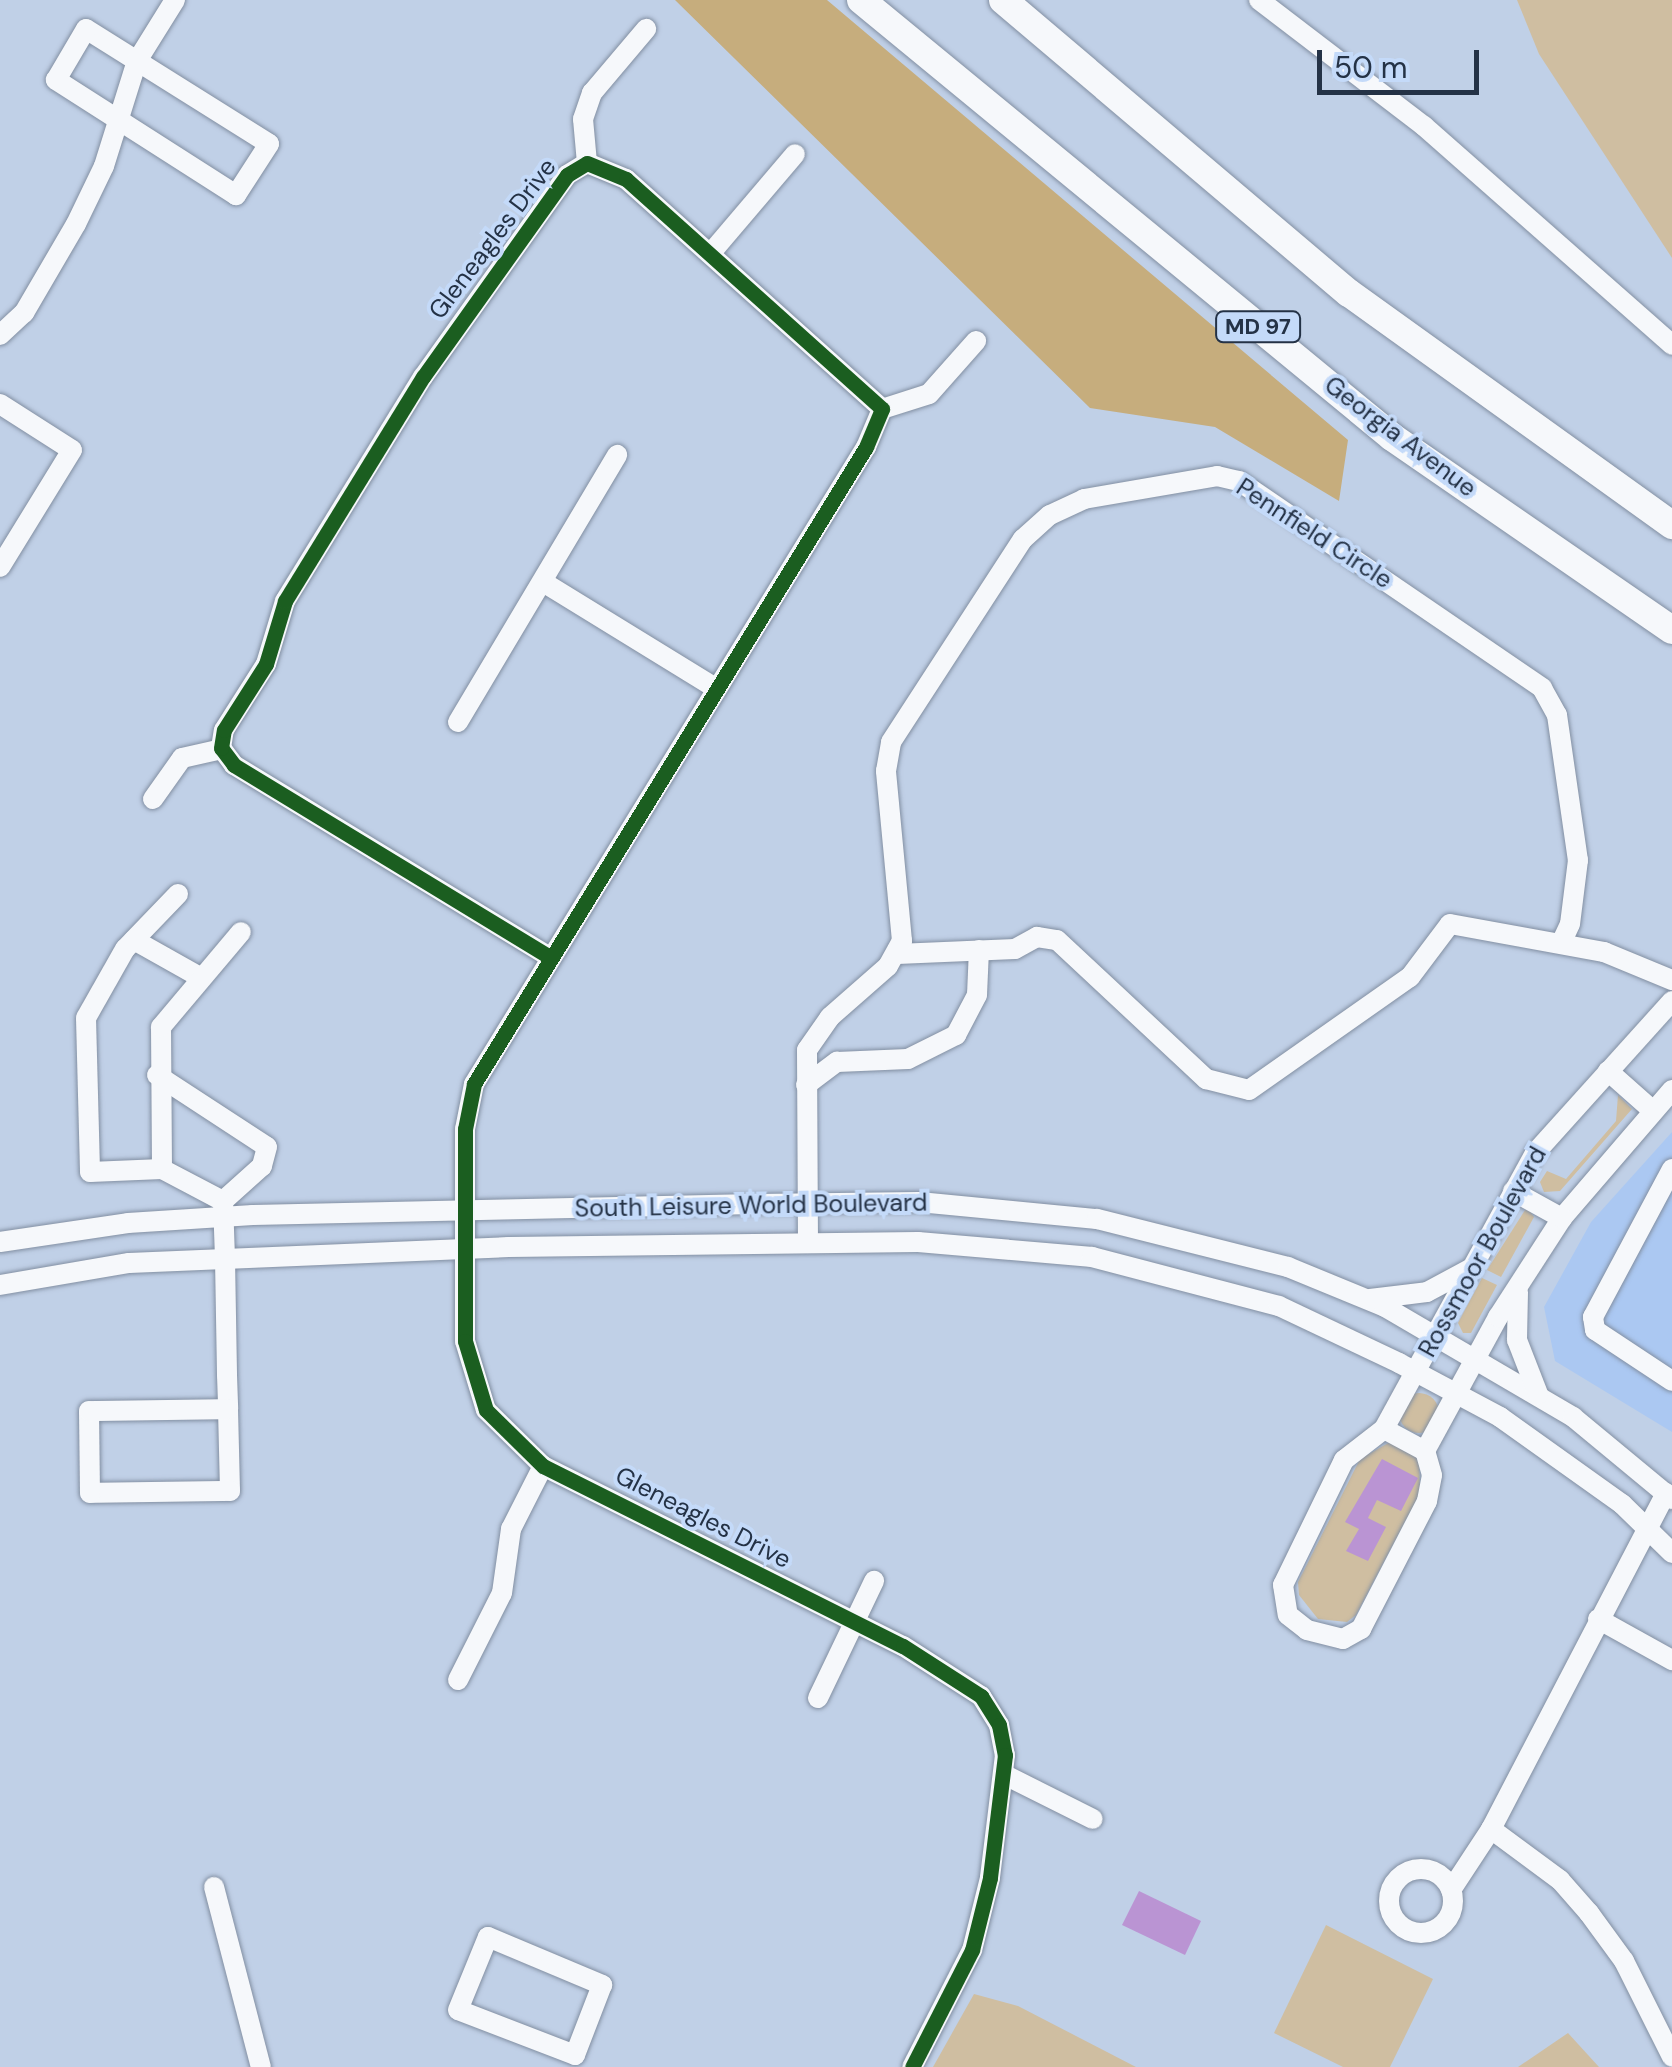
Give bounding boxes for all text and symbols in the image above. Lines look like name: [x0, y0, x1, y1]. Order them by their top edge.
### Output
scale bar: [1322, 30, 1484, 92]
text: 50 m: [1334, 48, 1408, 87]
street label: Gleneagles Drive: [423, 153, 563, 325]
road number: MD 97: [1213, 310, 1303, 344]
street label: Georgia Avenue: [1318, 370, 1482, 504]
street label: Pennfield Circle: [1231, 473, 1397, 595]
street label: Rossmoor Boulevard: [1413, 1142, 1553, 1362]
street label: South Leisure World Boulevard: [574, 1188, 928, 1224]
street label: Gleneagles Drive: [610, 1461, 796, 1575]

